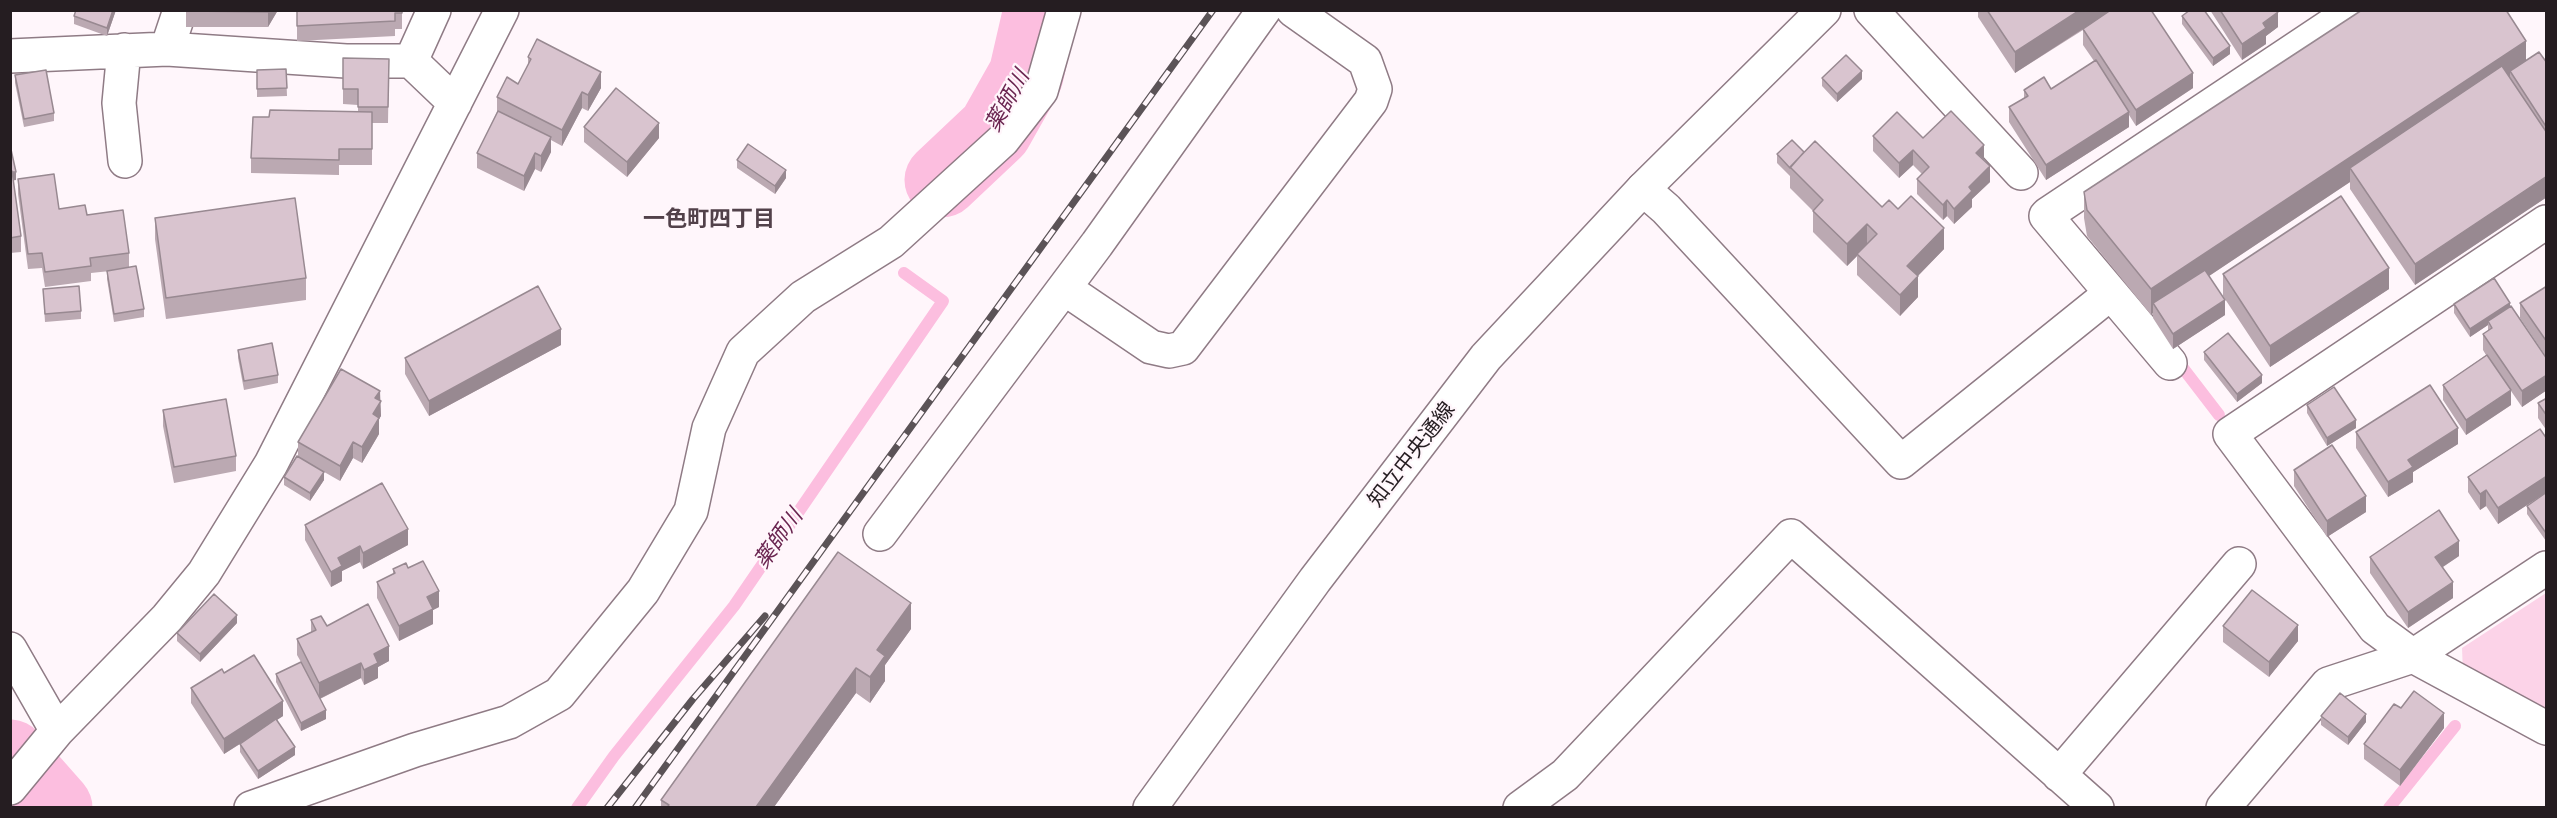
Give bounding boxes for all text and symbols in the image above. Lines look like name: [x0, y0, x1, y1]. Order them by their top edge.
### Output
water label: 薬師川: [980, 66, 1036, 136]
district label: 一色町四丁目: [643, 207, 775, 233]
street label: 知立中央通線: [1363, 398, 1461, 512]
water label: 薬師川: [749, 504, 809, 574]

